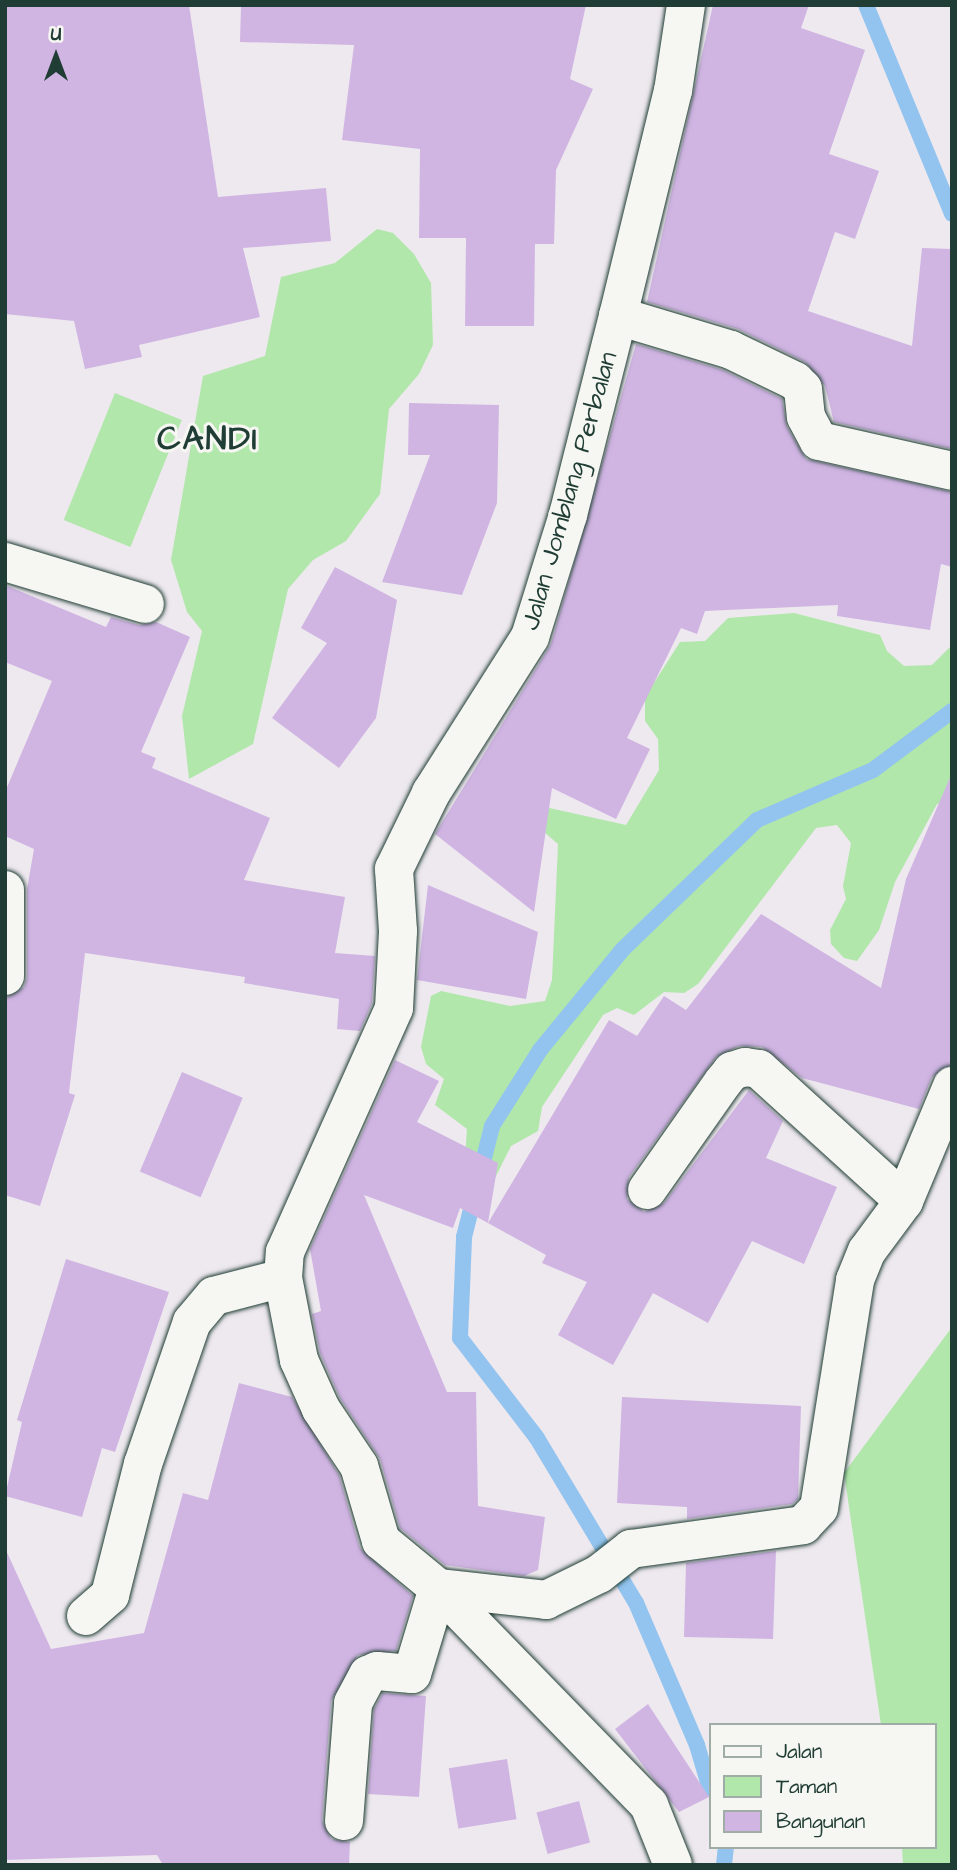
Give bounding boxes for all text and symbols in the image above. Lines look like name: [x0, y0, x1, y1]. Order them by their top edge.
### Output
north arrow: [21, 21, 91, 91]
text: U: [51, 21, 61, 48]
street label: Jalan Jomblang Perbalan: [515, 348, 625, 634]
district label: CANDI: [158, 420, 258, 460]
legend: [708, 1723, 936, 1849]
text: Jalan: [776, 1737, 822, 1766]
text: Taman: [776, 1772, 837, 1801]
text: Bangunan: [776, 1807, 865, 1836]

